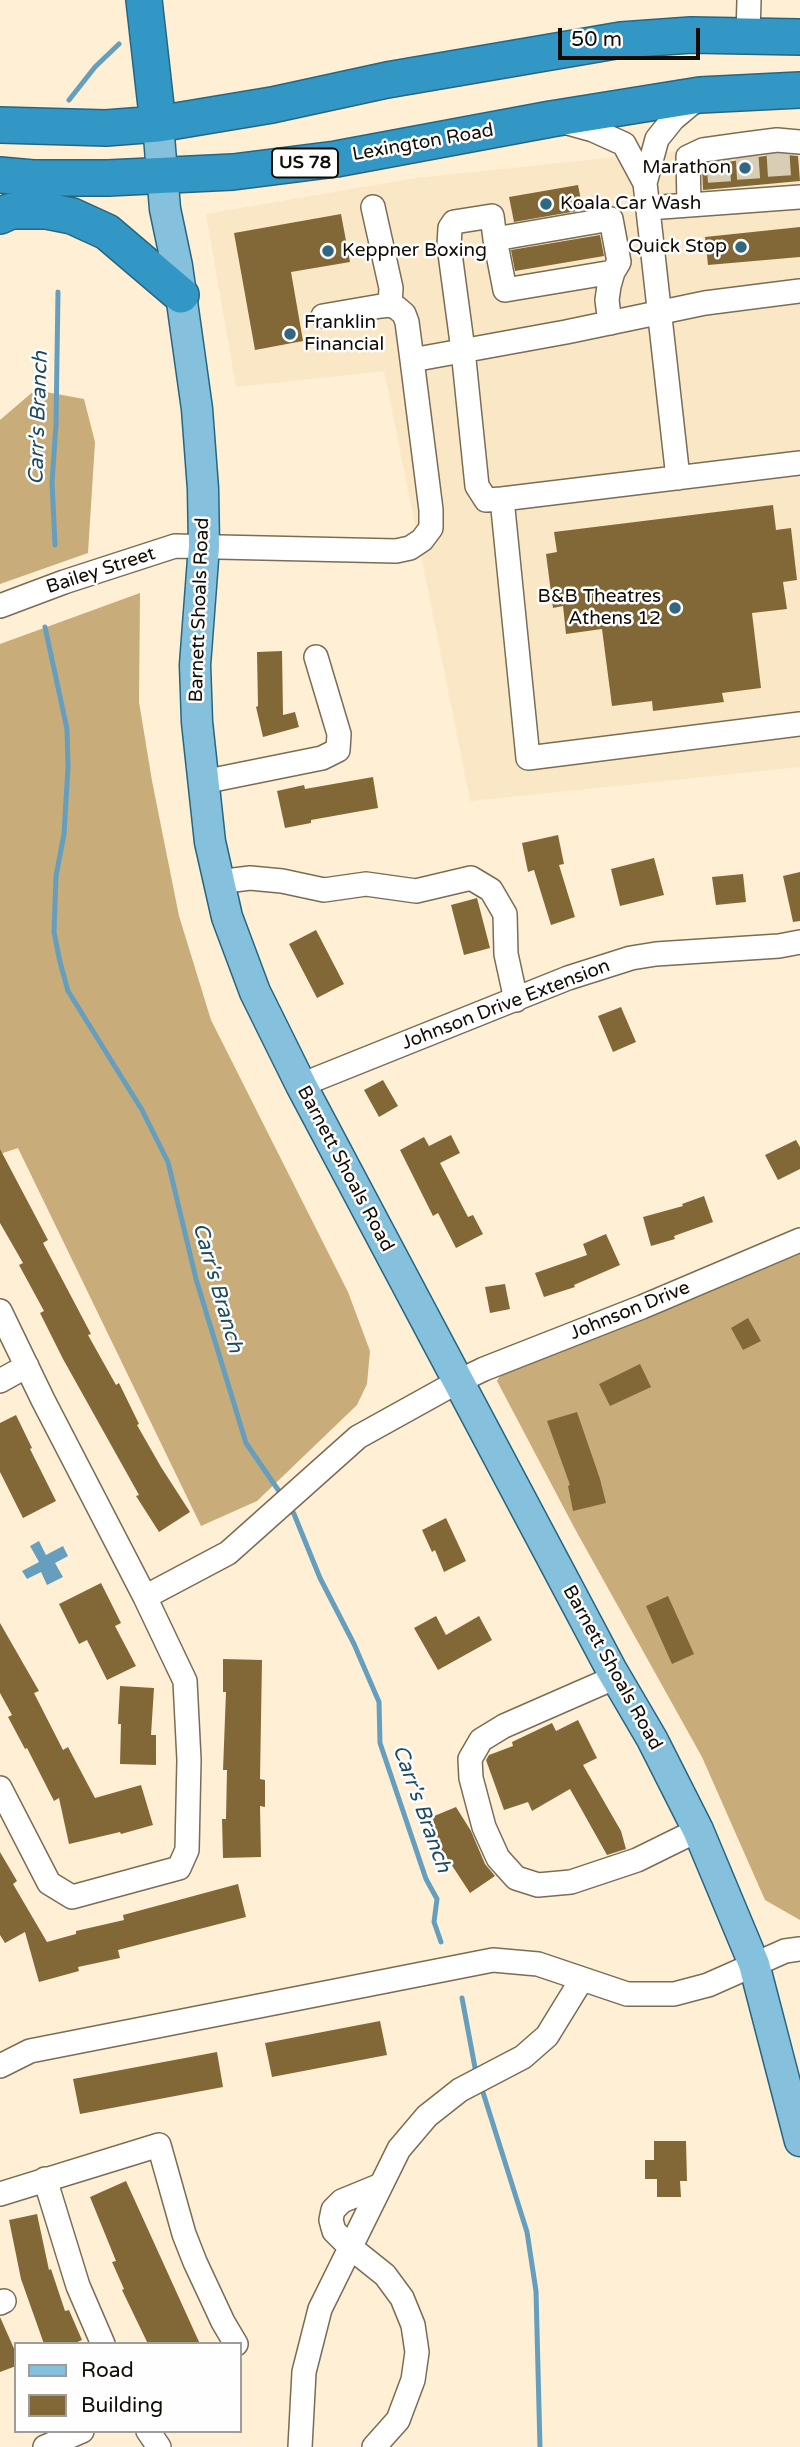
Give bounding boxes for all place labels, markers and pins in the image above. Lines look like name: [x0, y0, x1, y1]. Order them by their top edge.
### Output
place label: Marathon: [642, 157, 731, 179]
marker: Marathon: [737, 160, 753, 176]
place label: Koala Car Wash: [560, 193, 701, 215]
marker: Koala Car Wash: [538, 196, 554, 212]
place label: Quick Stop: [628, 236, 727, 258]
marker: Quick Stop: [733, 239, 749, 255]
place label: Keppner Boxing: [342, 240, 487, 262]
marker: Keppner Boxing: [320, 243, 336, 259]
place label: Franklin Financial: [304, 312, 384, 356]
marker: Franklin Financial: [282, 326, 298, 342]
place label: B&B Theatres Athens 12: [537, 586, 661, 630]
marker: B&B Theatres Athens 12: [667, 600, 683, 616]

